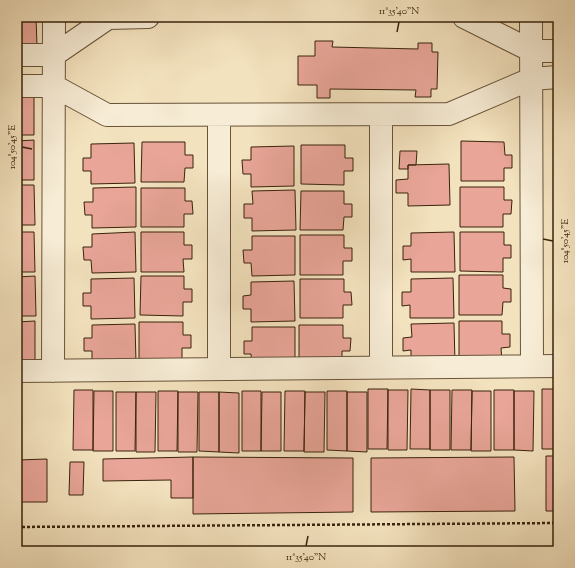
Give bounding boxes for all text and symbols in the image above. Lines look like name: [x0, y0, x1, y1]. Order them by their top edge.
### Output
text: 11°35'40"N: [379, 4, 419, 19]
text: 104°50'45"E: [5, 125, 20, 169]
text: 104°50'45"E: [558, 219, 573, 263]
text: 11°35'40"N: [286, 550, 326, 565]

